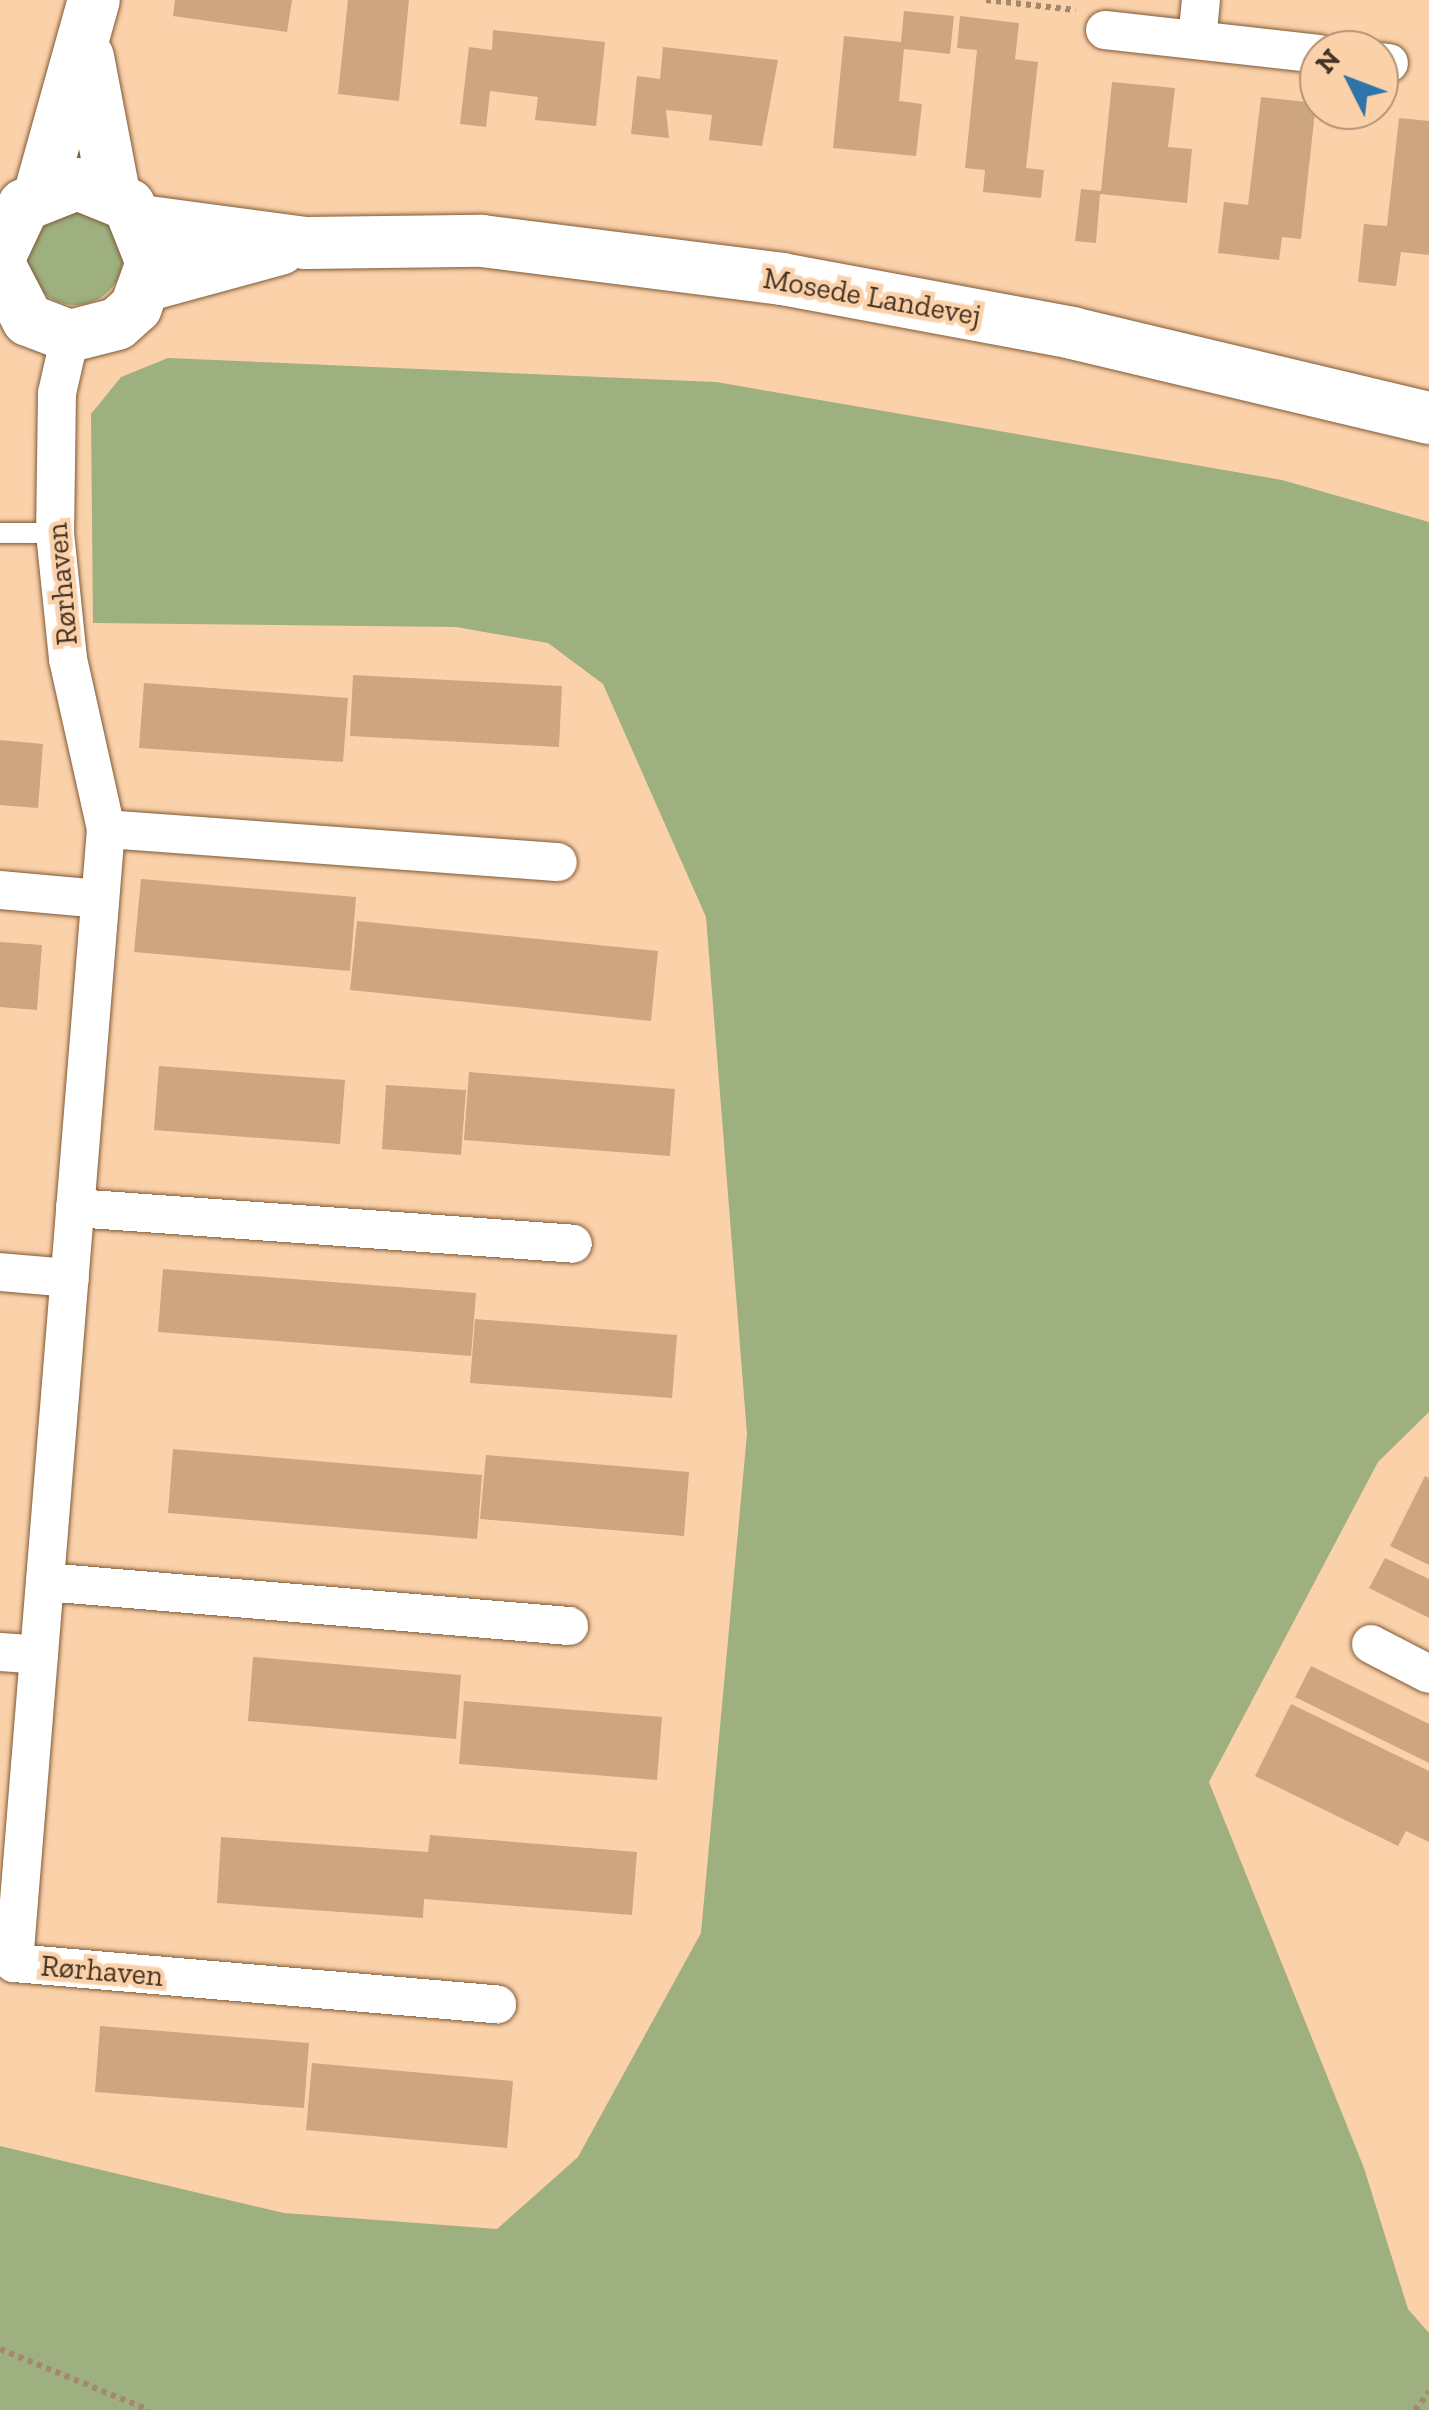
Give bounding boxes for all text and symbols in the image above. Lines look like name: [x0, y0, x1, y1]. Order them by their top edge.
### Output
north arrow: [1299, 30, 1399, 130]
text: N: [1308, 42, 1347, 80]
street label: Mosede Landevej: [760, 260, 984, 334]
street label: Rørhaven: [39, 521, 85, 647]
street label: Rørhaven: [39, 1948, 165, 1994]

